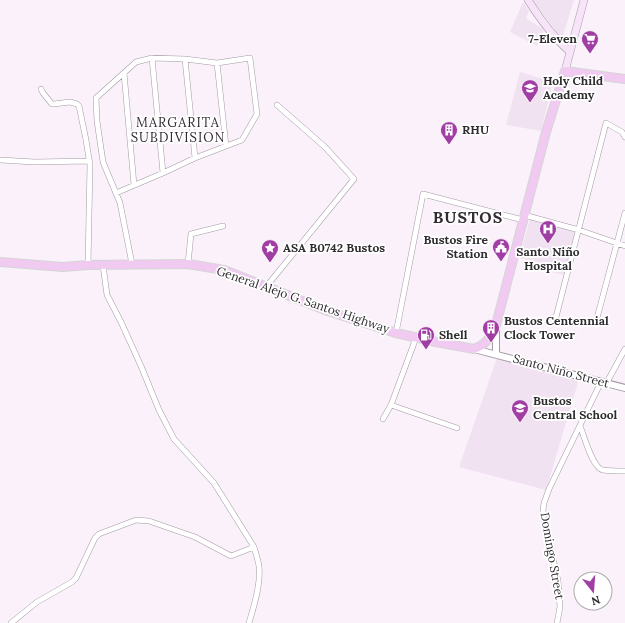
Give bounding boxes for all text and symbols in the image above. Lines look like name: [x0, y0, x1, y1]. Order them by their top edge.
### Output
supermarket icon: 7-Eleven: [580, 29, 600, 54]
place label: 7-Eleven: [528, 31, 577, 46]
place label: Holy Child Academy: [543, 73, 603, 102]
school or university icon: Holy Child Academy: [520, 78, 540, 103]
district label: MARGARITA SUBDIVISION: [131, 114, 225, 146]
building icon: RHU: [439, 120, 459, 145]
place label: RHU: [462, 122, 489, 137]
district label: BUSTOS: [433, 207, 503, 227]
hospital icon: Santo Niño Hospital: [538, 219, 558, 244]
place label: Bustos Fire Station: [423, 232, 489, 261]
public building icon: Bustos Fire Station: [491, 237, 511, 262]
place icon: ASA B0742 Bustos: [260, 238, 280, 263]
place label: ASA B0742 Bustos: [283, 240, 385, 255]
place label: Santo Niño Hospital: [516, 244, 580, 273]
street label: General Alejo G. Santos Highway: [215, 263, 392, 336]
place label: Bustos Centennial Clock Tower: [504, 313, 609, 342]
building icon: Bustos Centennial Clock Tower: [481, 318, 501, 343]
fuel station icon: Shell: [416, 325, 436, 350]
place label: Shell: [439, 327, 468, 342]
street label: Santo Niño Street: [511, 350, 611, 391]
place label: Bustos Central School: [533, 393, 618, 422]
school or university icon: Bustos Central School: [510, 398, 530, 423]
street label: Domingo Street: [537, 511, 568, 601]
north arrow: [573, 571, 613, 611]
text: N: [589, 593, 602, 609]

